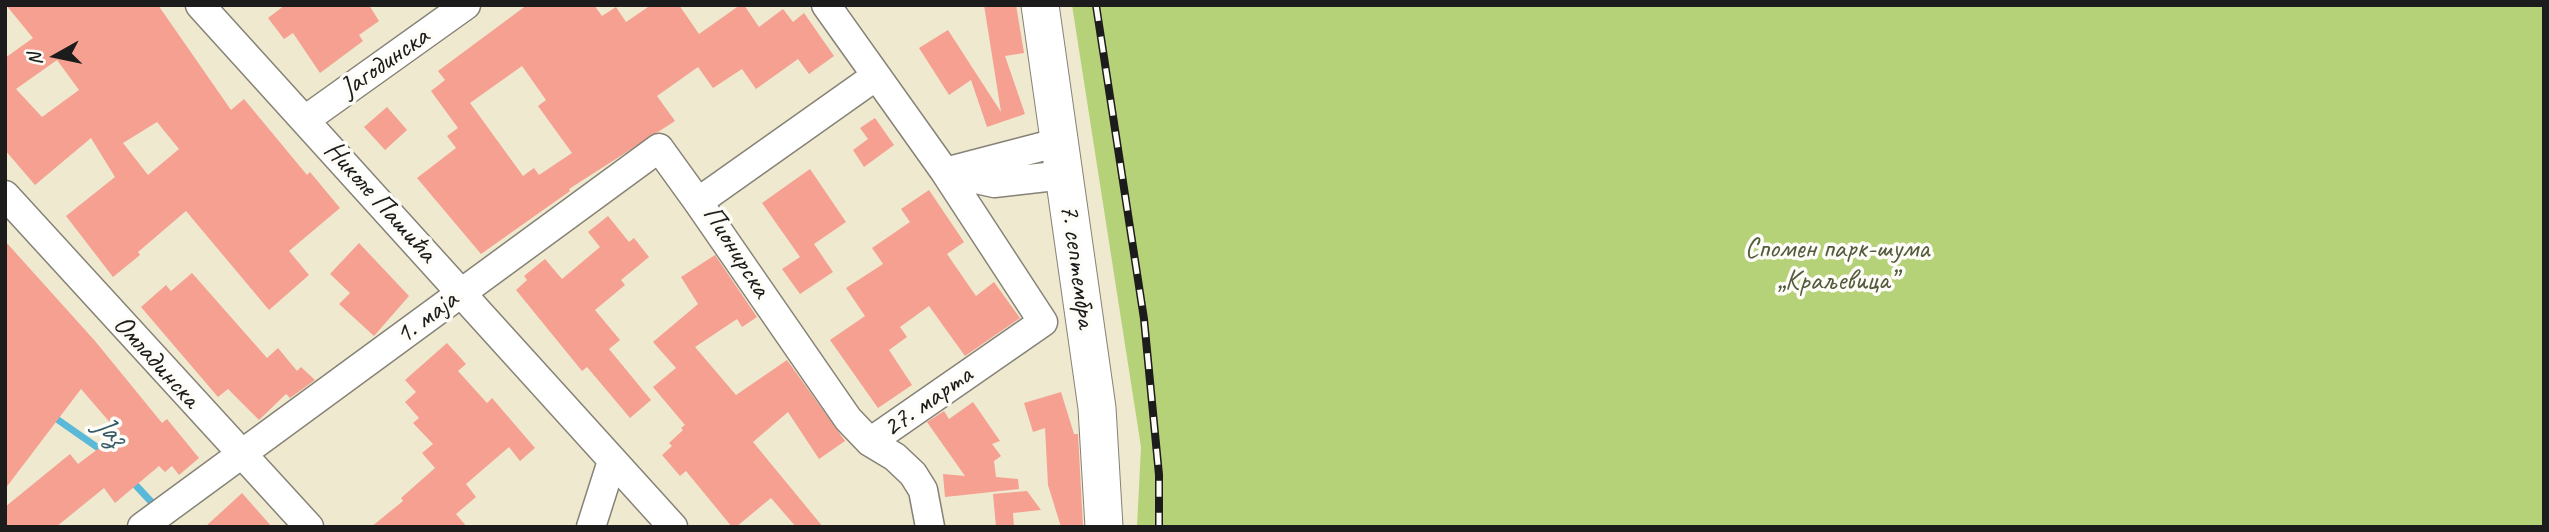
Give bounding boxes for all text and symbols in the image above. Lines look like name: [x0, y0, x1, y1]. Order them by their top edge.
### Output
street label: Јагодинска: [334, 20, 436, 106]
north arrow: [21, 21, 91, 91]
text: N: [22, 52, 48, 67]
street label: Николе Пашића: [317, 134, 443, 270]
street label: Пионирска: [695, 200, 777, 304]
street label: 7. септембра: [1052, 202, 1102, 330]
park label: Спомен парк-шума „Краљевица”: [1745, 233, 1929, 299]
street label: 1. маја: [389, 284, 465, 352]
street label: Омладинска: [105, 309, 207, 415]
street label: 27. марта: [877, 359, 979, 445]
water label: Јаз: [86, 408, 132, 454]

